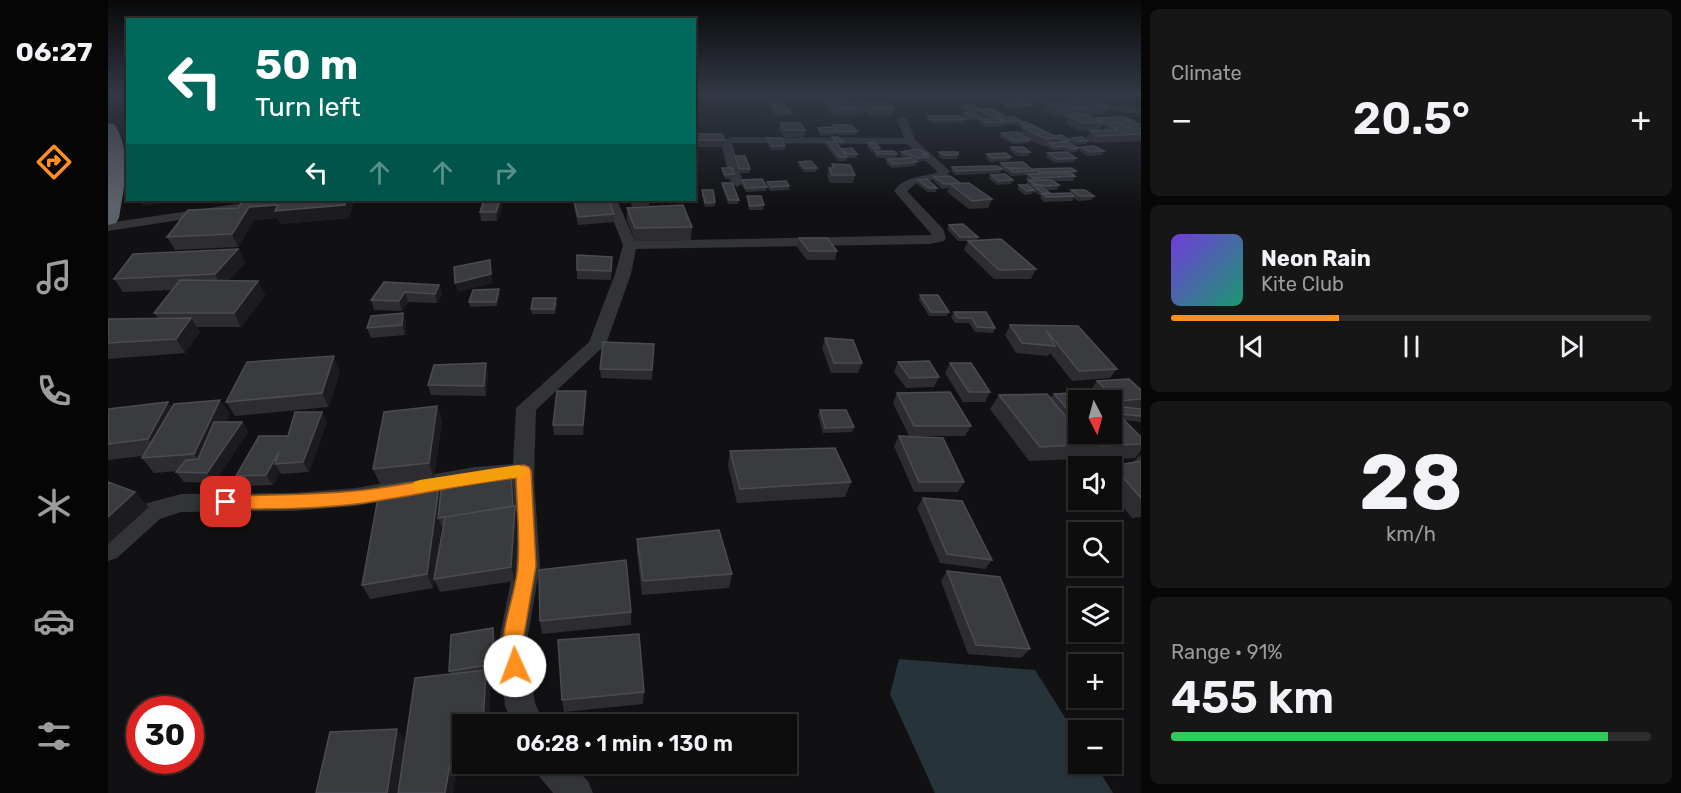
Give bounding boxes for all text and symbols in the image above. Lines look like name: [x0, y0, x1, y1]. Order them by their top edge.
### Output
text: 06:27: [16, 36, 92, 68]
text: 50 m: [255, 40, 358, 90]
icon: left: [156, 42, 234, 120]
text: Climate: [1171, 61, 1242, 85]
text: Turn left: [255, 91, 360, 123]
text: 20.5°: [1353, 92, 1470, 145]
text: −: [1171, 100, 1192, 139]
text: +: [1630, 100, 1651, 139]
icon: directions: [33, 141, 75, 183]
icon: left: [300, 156, 333, 189]
icon: ahead: [363, 156, 396, 189]
icon: ahead: [426, 156, 459, 189]
icon: right: [489, 156, 522, 189]
text: Neon Rain: [1261, 245, 1371, 272]
icon: music: [33, 256, 75, 298]
text: Kite Club: [1261, 272, 1344, 296]
icon: previous: [1235, 330, 1268, 363]
icon: pause: [1395, 330, 1428, 363]
icon: next: [1555, 330, 1588, 363]
icon: phone: [33, 370, 75, 412]
north arrow: [1068, 390, 1122, 444]
map controls: [1068, 390, 1122, 774]
text: 28: [1359, 436, 1463, 529]
button: sound: [1068, 456, 1122, 510]
pin: [200, 476, 251, 527]
icon: climate: [33, 485, 75, 527]
icon: arrive: [209, 485, 242, 518]
button: search: [1068, 522, 1122, 576]
text: km/h: [1386, 522, 1436, 546]
button: layers: [1068, 588, 1122, 642]
icon: car: [33, 600, 75, 642]
position arrow: [483, 634, 547, 698]
text: Range · 91%: [1171, 640, 1282, 664]
button: +: [1068, 654, 1122, 708]
text: 455 km: [1171, 671, 1334, 724]
speed limit sign: 30: [126, 696, 204, 774]
icon: filters: [33, 715, 75, 757]
button: −: [1068, 720, 1122, 774]
text: 06:28 · 1 min · 130 m: [516, 730, 733, 757]

